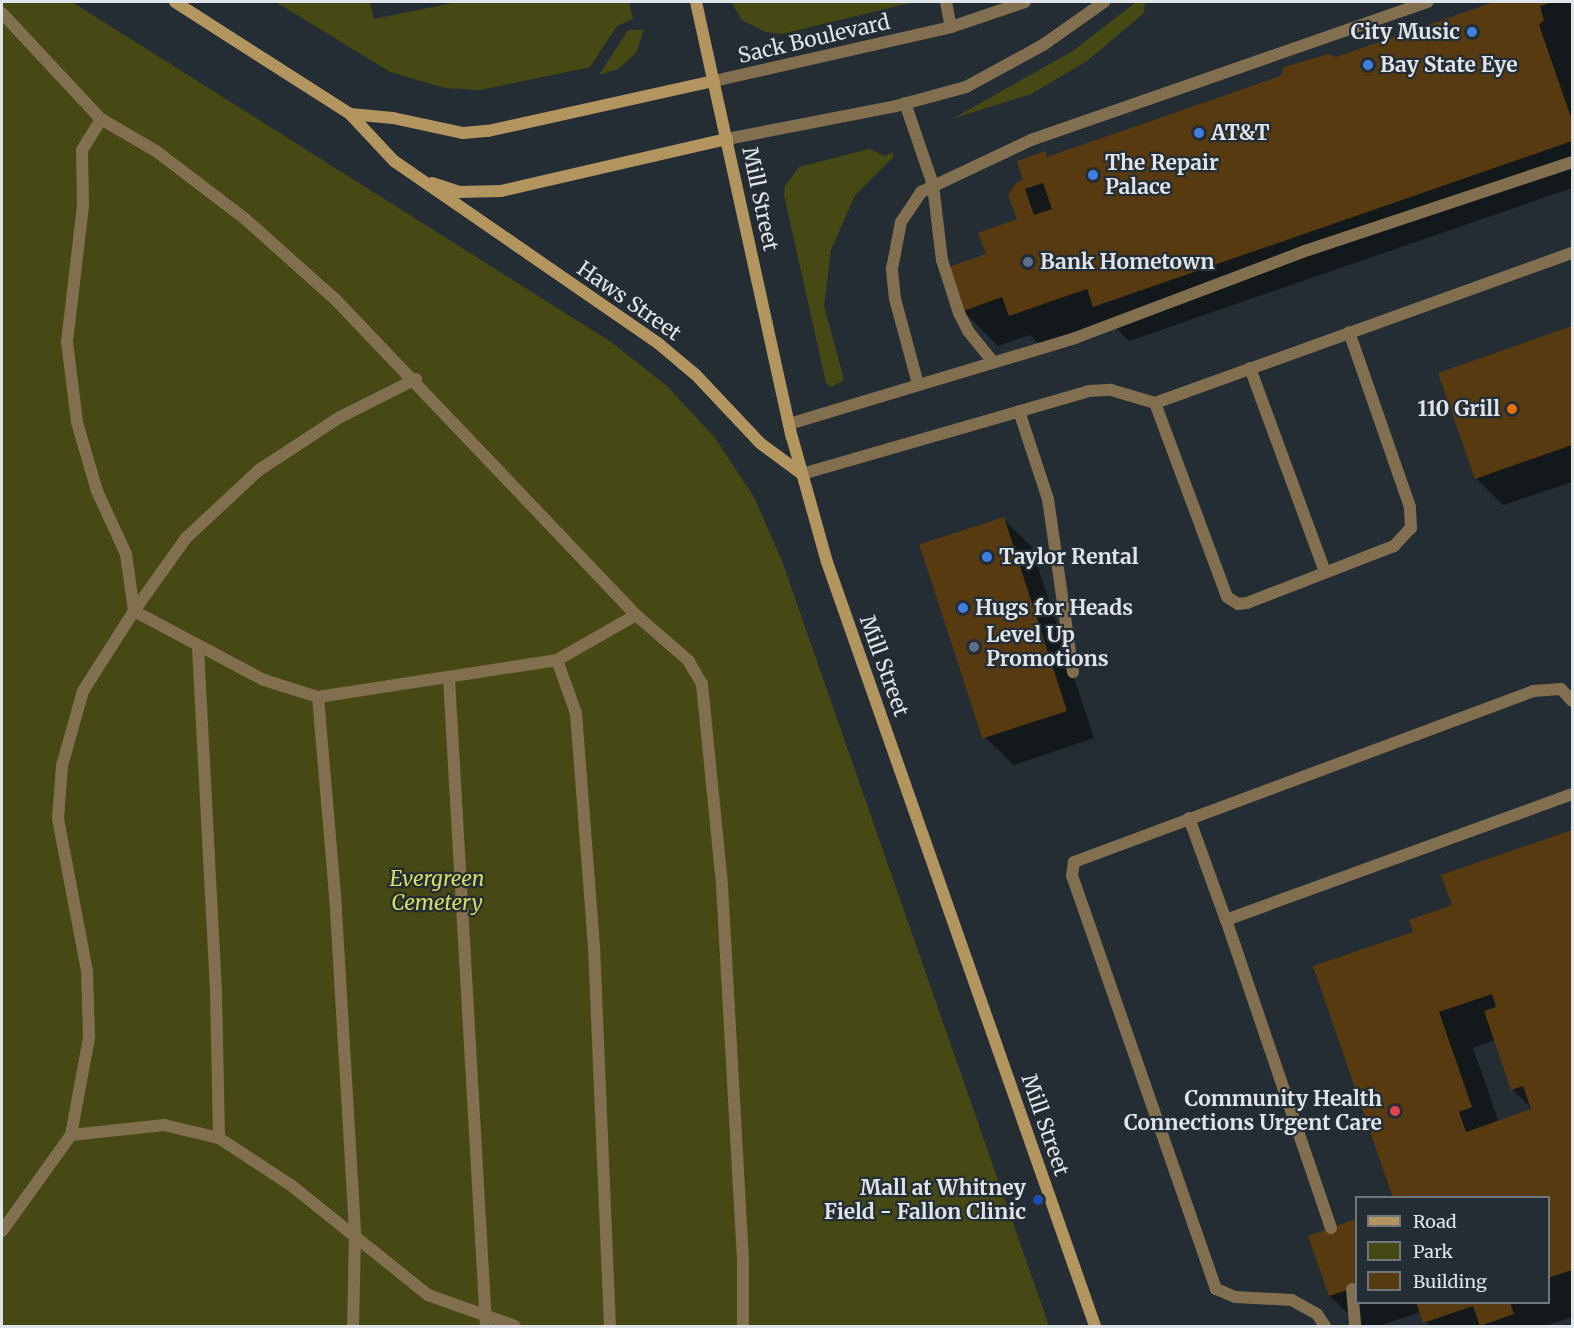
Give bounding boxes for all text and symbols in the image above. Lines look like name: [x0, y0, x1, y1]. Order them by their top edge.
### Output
street label: Sack Boulevard: [736, 9, 892, 69]
place label: City Music: [1351, 19, 1460, 45]
marker: City Music: [1465, 25, 1479, 39]
place label: Bay State Eye: [1380, 52, 1518, 78]
marker: Bay State Eye: [1361, 58, 1375, 72]
place label: AT&T: [1211, 120, 1270, 146]
marker: AT&T: [1192, 126, 1206, 140]
street label: Mill Street: [737, 145, 783, 253]
place label: The Repair Palace: [1105, 150, 1219, 200]
marker: The Repair Palace: [1086, 168, 1100, 182]
place label: Bank Hometown: [1040, 249, 1215, 275]
marker: Bank Hometown: [1021, 255, 1035, 269]
street label: Haws Street: [572, 256, 686, 346]
place label: 110 Grill: [1417, 396, 1500, 422]
marker: 110 Grill: [1505, 402, 1519, 416]
place label: Taylor Rental: [999, 544, 1139, 570]
marker: Taylor Rental: [980, 550, 994, 564]
place label: Hugs for Heads: [975, 595, 1133, 621]
marker: Hugs for Heads: [956, 601, 970, 615]
street label: Mill Street: [854, 612, 914, 720]
place label: Level Up Promotions: [986, 622, 1109, 672]
marker: Level Up Promotions: [967, 640, 981, 654]
park label: Evergreen Cemetery: [390, 866, 484, 916]
street label: Mill Street: [1016, 1071, 1074, 1179]
place label: Community Health Connections Urgent Care: [1124, 1086, 1382, 1136]
marker: Community Health Connections Urgent Care: [1386, 1102, 1404, 1120]
place label: Mall at Whitney Field - Fallon Clinic: [824, 1175, 1026, 1225]
marker: Mall at Whitney Field - Fallon Clinic: [1031, 1193, 1045, 1207]
legend: [1355, 1196, 1550, 1304]
text: Road: [1413, 1210, 1457, 1233]
text: Park: [1413, 1240, 1453, 1263]
text: Building: [1413, 1270, 1487, 1293]

